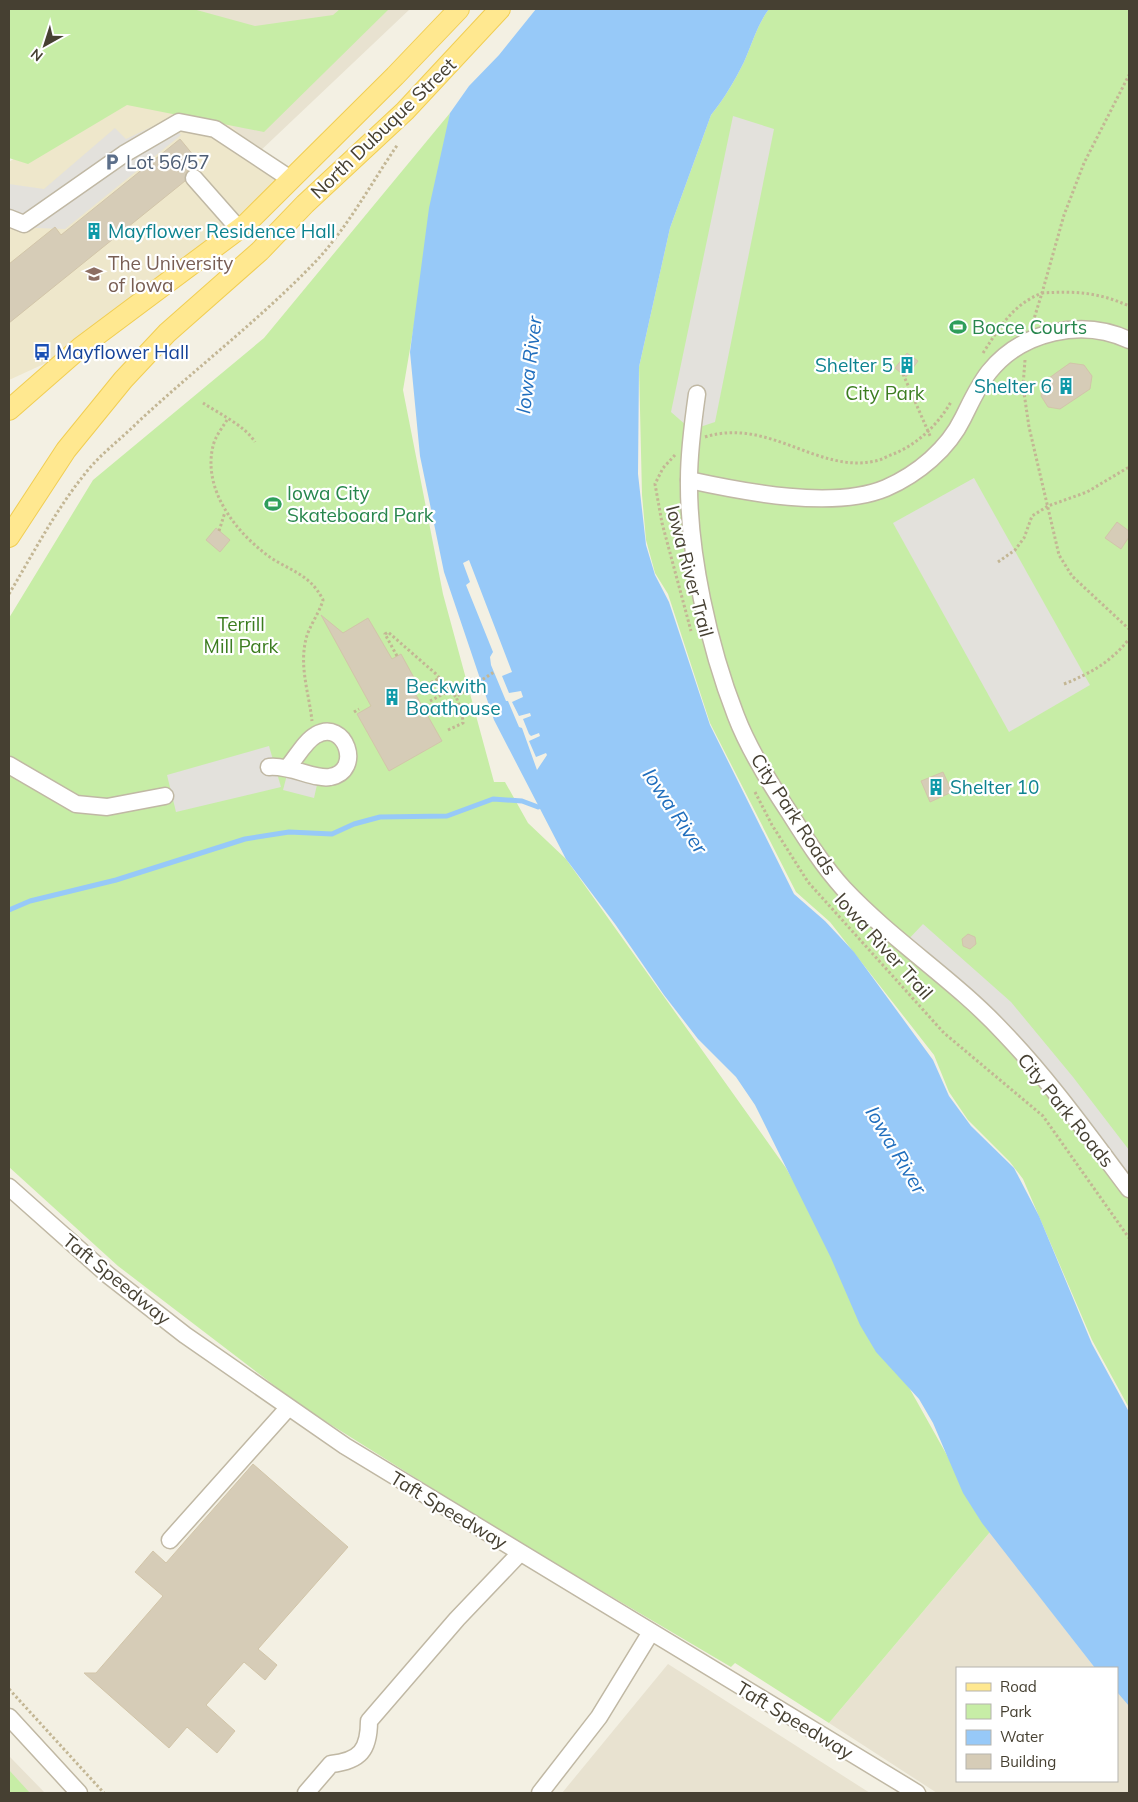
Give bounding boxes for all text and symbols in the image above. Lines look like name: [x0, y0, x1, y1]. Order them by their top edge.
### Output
north arrow: [20, 20, 70, 70]
text: N: [27, 45, 47, 65]
street label: North Dubuque Street: [305, 52, 461, 204]
place label: Lot 56/57: [126, 150, 210, 174]
parking icon: Lot 56/57: [102, 152, 122, 172]
place label: Mayflower Residence Hall: [108, 219, 336, 243]
building icon: Mayflower Residence Hall: [84, 221, 104, 241]
place label: The University of Iowa: [108, 251, 233, 297]
school or university icon: The University of Iowa: [84, 264, 104, 284]
water label: Iowa River: [510, 314, 547, 415]
place label: Bocce Courts: [972, 315, 1087, 339]
sports icon: Bocce Courts: [948, 317, 968, 337]
place label: Mayflower Hall: [56, 340, 189, 364]
bus stop icon: Mayflower Hall: [32, 342, 52, 362]
place label: Shelter 5: [815, 353, 893, 377]
building icon: Shelter 5: [897, 355, 917, 375]
place label: Shelter 6: [974, 374, 1052, 398]
building icon: Shelter 6: [1056, 376, 1076, 396]
park label: City Park: [845, 381, 925, 405]
place label: Iowa City Skateboard Park: [287, 481, 434, 527]
sports icon: Iowa City Skateboard Park: [263, 494, 283, 514]
street label: Iowa River Trail: [661, 502, 719, 640]
park label: Terrill Mill Park: [204, 612, 279, 658]
place label: Beckwith Boathouse: [406, 674, 501, 720]
building icon: Beckwith Boathouse: [382, 687, 402, 707]
street label: City Park Roads: [746, 749, 842, 879]
water label: Iowa River: [638, 763, 714, 859]
place label: Shelter 10: [950, 775, 1039, 799]
building icon: Shelter 10: [926, 777, 946, 797]
street label: Iowa River Trail: [830, 888, 938, 1004]
street label: City Park Roads: [1013, 1048, 1119, 1172]
water label: Iowa River: [860, 1101, 933, 1199]
street label: Taft Speedway: [58, 1228, 176, 1330]
street label: Taft Speedway: [386, 1466, 512, 1554]
legend: [956, 1667, 1118, 1782]
street label: Taft Speedway: [732, 1676, 858, 1764]
text: Road: [1000, 1677, 1037, 1696]
text: Park: [1000, 1702, 1032, 1721]
text: Water: [1000, 1727, 1044, 1746]
text: Building: [1000, 1752, 1056, 1771]

